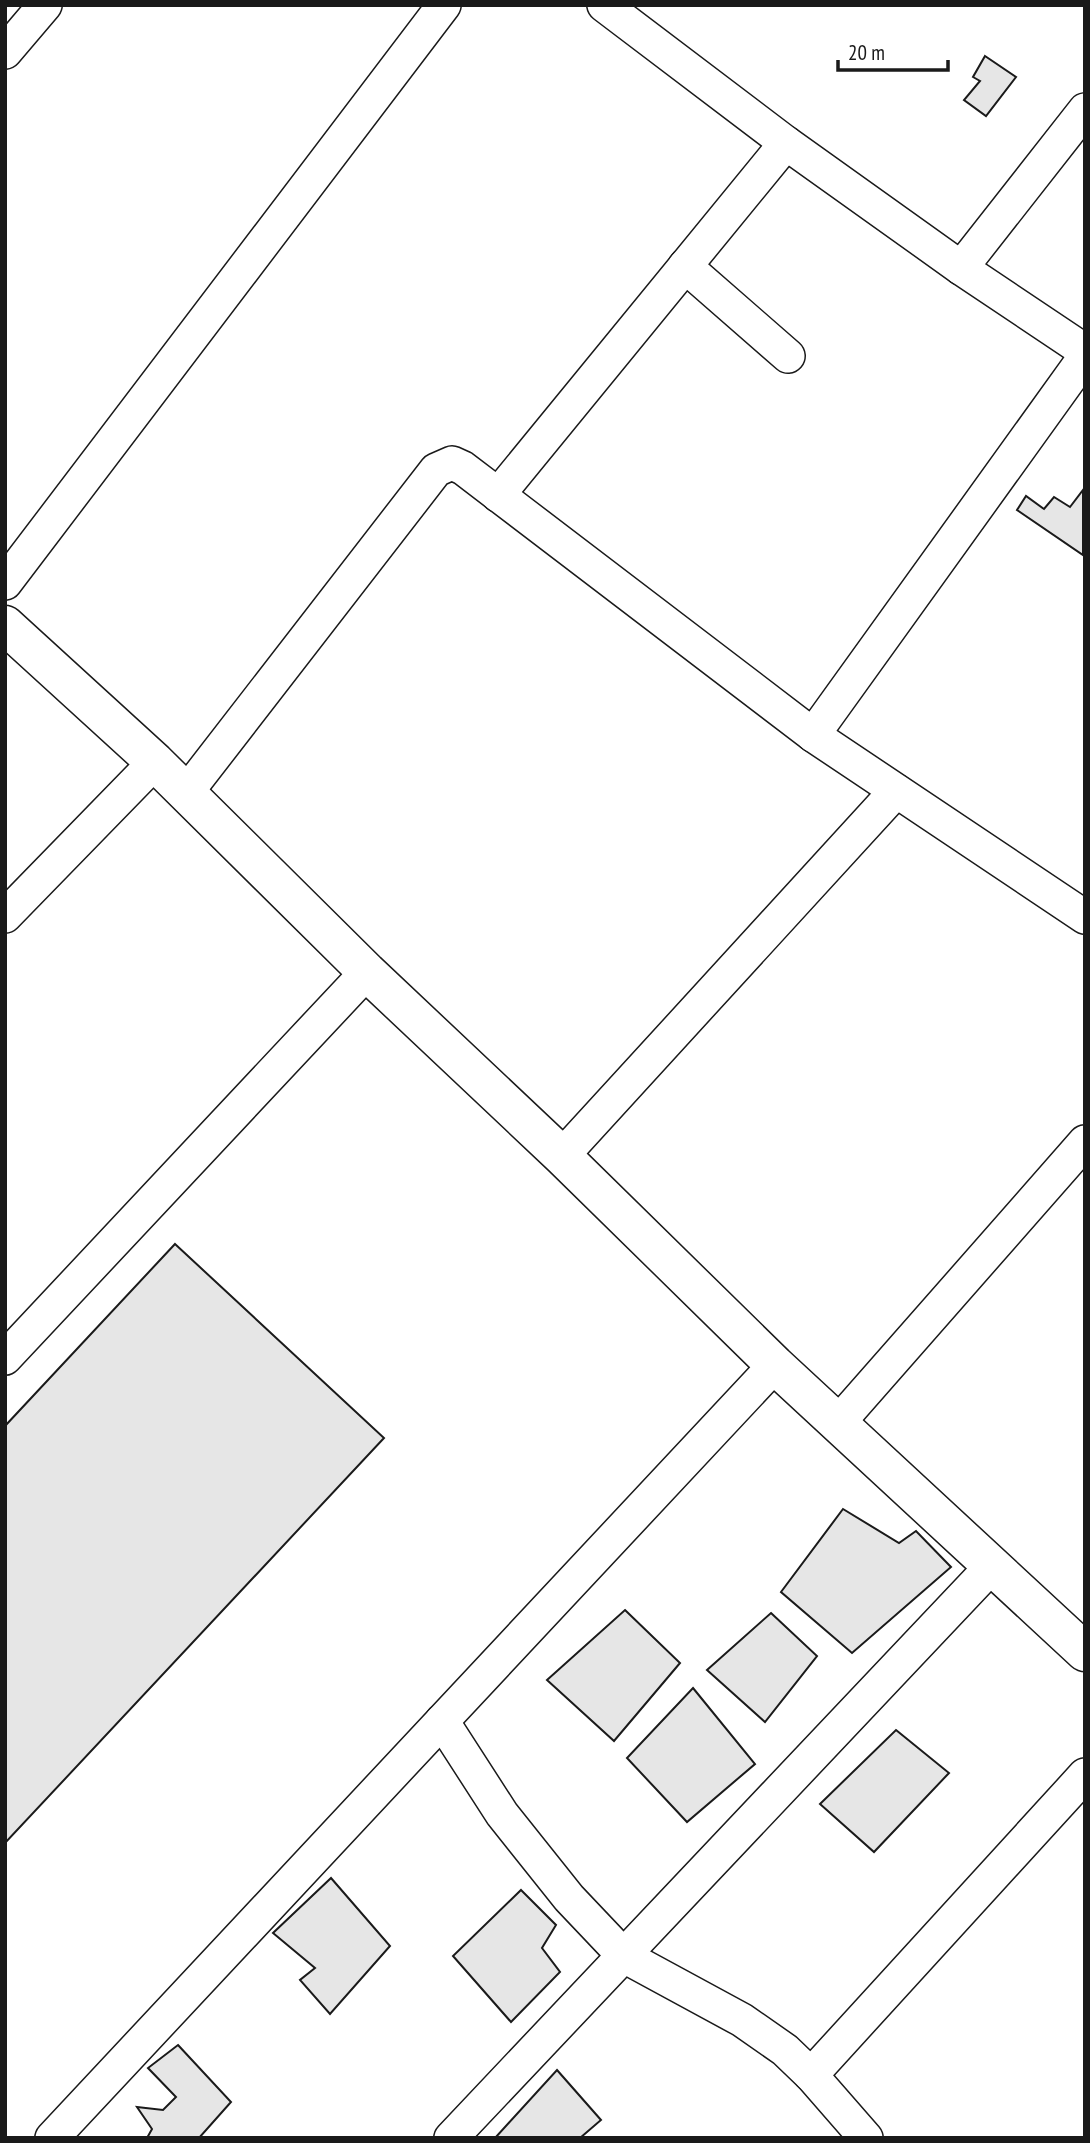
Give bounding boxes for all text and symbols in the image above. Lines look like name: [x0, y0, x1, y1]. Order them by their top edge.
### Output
scale bar: [838, 28, 948, 72]
text: 20 m: [848, 39, 885, 66]

